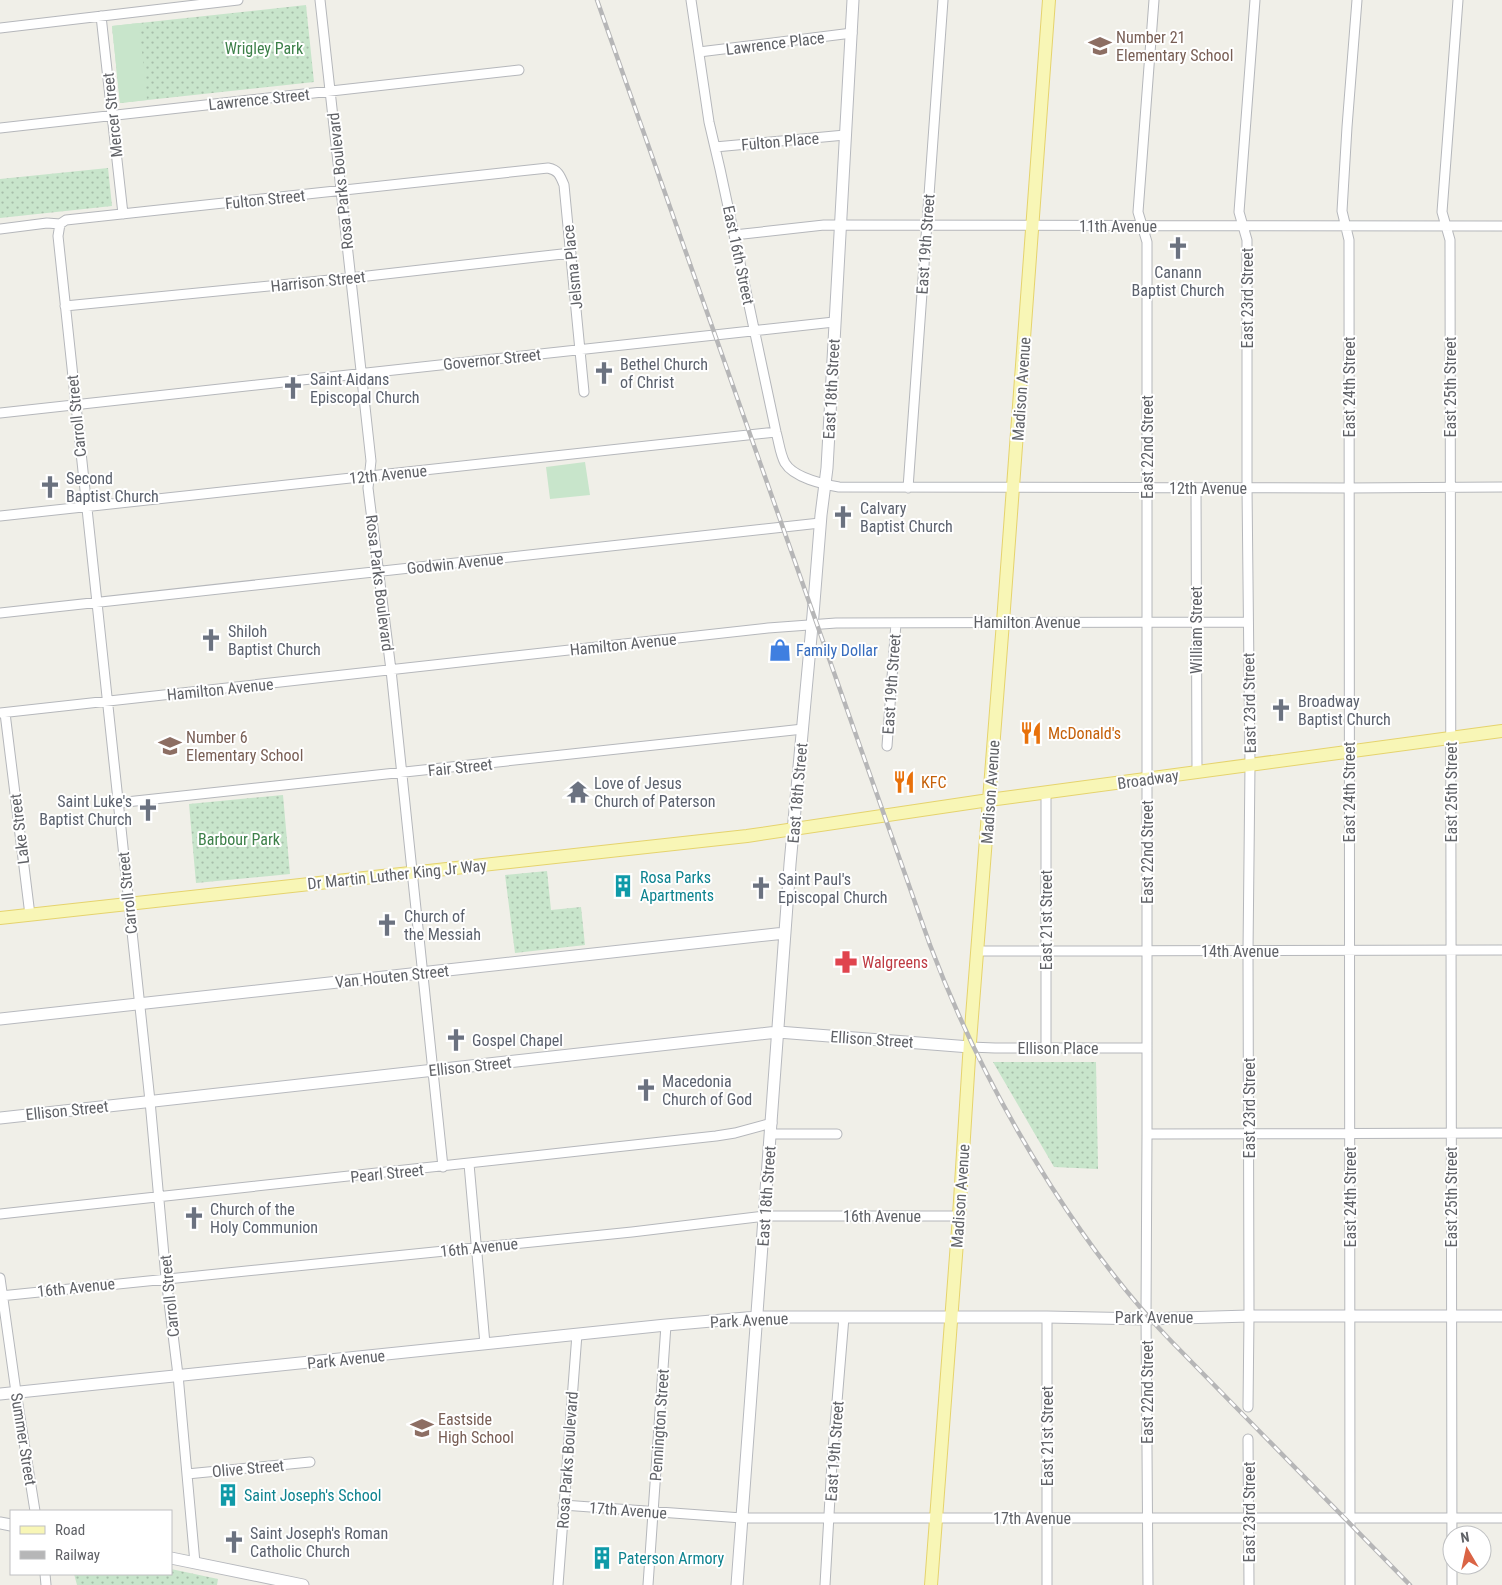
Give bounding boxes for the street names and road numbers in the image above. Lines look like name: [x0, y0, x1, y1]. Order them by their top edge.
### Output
street label: Lawrence Place: [725, 28, 826, 59]
street label: Mercer Street: [99, 71, 126, 158]
street label: Lawrence Street: [207, 85, 311, 114]
street label: Rosa Parks Boulevard: [324, 112, 357, 250]
street label: Fulton Place: [740, 129, 820, 154]
street label: Fulton Street: [224, 186, 306, 213]
street label: East 19th Street: [913, 193, 939, 295]
street label: East 16th Street: [719, 204, 758, 307]
street label: 11th Avenue: [1079, 217, 1157, 236]
street label: Jelsma Place: [559, 224, 586, 310]
street label: East 23rd Street: [1238, 247, 1257, 348]
street label: Harrison Street: [270, 267, 367, 296]
street label: Madison Avenue: [1008, 336, 1035, 442]
street label: East 24th Street: [1340, 336, 1359, 437]
street label: East 25th Street: [1441, 336, 1460, 437]
street label: East 18th Street: [819, 338, 844, 440]
street label: Governor Street: [442, 345, 542, 374]
street label: Carroll Street: [63, 373, 90, 458]
street label: East 22nd Street: [1138, 395, 1157, 499]
street label: 12th Avenue: [348, 461, 428, 488]
street label: 12th Avenue: [1169, 479, 1247, 498]
street label: Rosa Parks Boulevard: [362, 514, 397, 652]
street label: Godwin Avenue: [406, 549, 504, 578]
street label: William Street: [1187, 586, 1206, 674]
street label: Hamilton Avenue: [973, 613, 1081, 632]
street label: Hamilton Avenue: [569, 629, 677, 660]
street label: East 19th Street: [879, 633, 905, 735]
street label: East 23rd Street: [1239, 652, 1260, 754]
street label: Hamilton Avenue: [166, 674, 274, 705]
street label: Madison Avenue: [977, 739, 1004, 845]
street label: East 24th Street: [1340, 741, 1359, 842]
street label: East 25th Street: [1442, 741, 1461, 842]
street label: East 18th Street: [784, 742, 811, 844]
street label: Fair Street: [427, 755, 494, 780]
street label: Broadway: [1116, 766, 1180, 793]
street label: Lake Street: [6, 792, 33, 865]
street label: East 22nd Street: [1138, 800, 1157, 904]
street label: Carroll Street: [114, 850, 141, 935]
street label: Dr Martin Luther King Jr Way: [306, 856, 488, 893]
street label: East 21st Street: [1037, 870, 1056, 970]
street label: 14th Avenue: [1201, 942, 1279, 961]
street label: Van Houten Street: [334, 961, 450, 992]
street label: Ellison Street: [830, 1027, 914, 1052]
street label: Ellison Place: [1018, 1039, 1098, 1058]
street label: Ellison Street: [428, 1053, 513, 1080]
street label: East 23rd Street: [1240, 1057, 1259, 1158]
street label: Ellison Street: [25, 1097, 110, 1124]
street label: Madison Avenue: [947, 1143, 974, 1249]
street label: East 18th Street: [754, 1145, 780, 1247]
street label: East 24th Street: [1341, 1146, 1360, 1247]
street label: East 25th Street: [1442, 1146, 1461, 1247]
street label: Pearl Street: [349, 1160, 425, 1187]
street label: 16th Avenue: [843, 1207, 921, 1226]
street label: 16th Avenue: [439, 1234, 519, 1261]
street label: Carroll Street: [156, 1253, 183, 1338]
street label: 16th Avenue: [36, 1274, 116, 1301]
street label: Park Avenue: [1115, 1308, 1193, 1327]
street label: Park Avenue: [709, 1309, 789, 1332]
street label: East 22nd Street: [1138, 1340, 1157, 1444]
street label: Park Avenue: [306, 1346, 386, 1373]
street label: Pennington Street: [646, 1368, 673, 1482]
street label: East 21st Street: [1038, 1386, 1057, 1486]
street label: Summer Street: [7, 1391, 40, 1487]
street label: Rosa Parks Boulevard: [553, 1391, 582, 1529]
street label: East 19th Street: [822, 1400, 848, 1502]
street label: Olive Street: [211, 1456, 285, 1481]
street label: East 23rd Street: [1240, 1461, 1259, 1562]
street label: 17th Avenue: [588, 1498, 668, 1523]
street label: 17th Avenue: [993, 1509, 1071, 1528]

